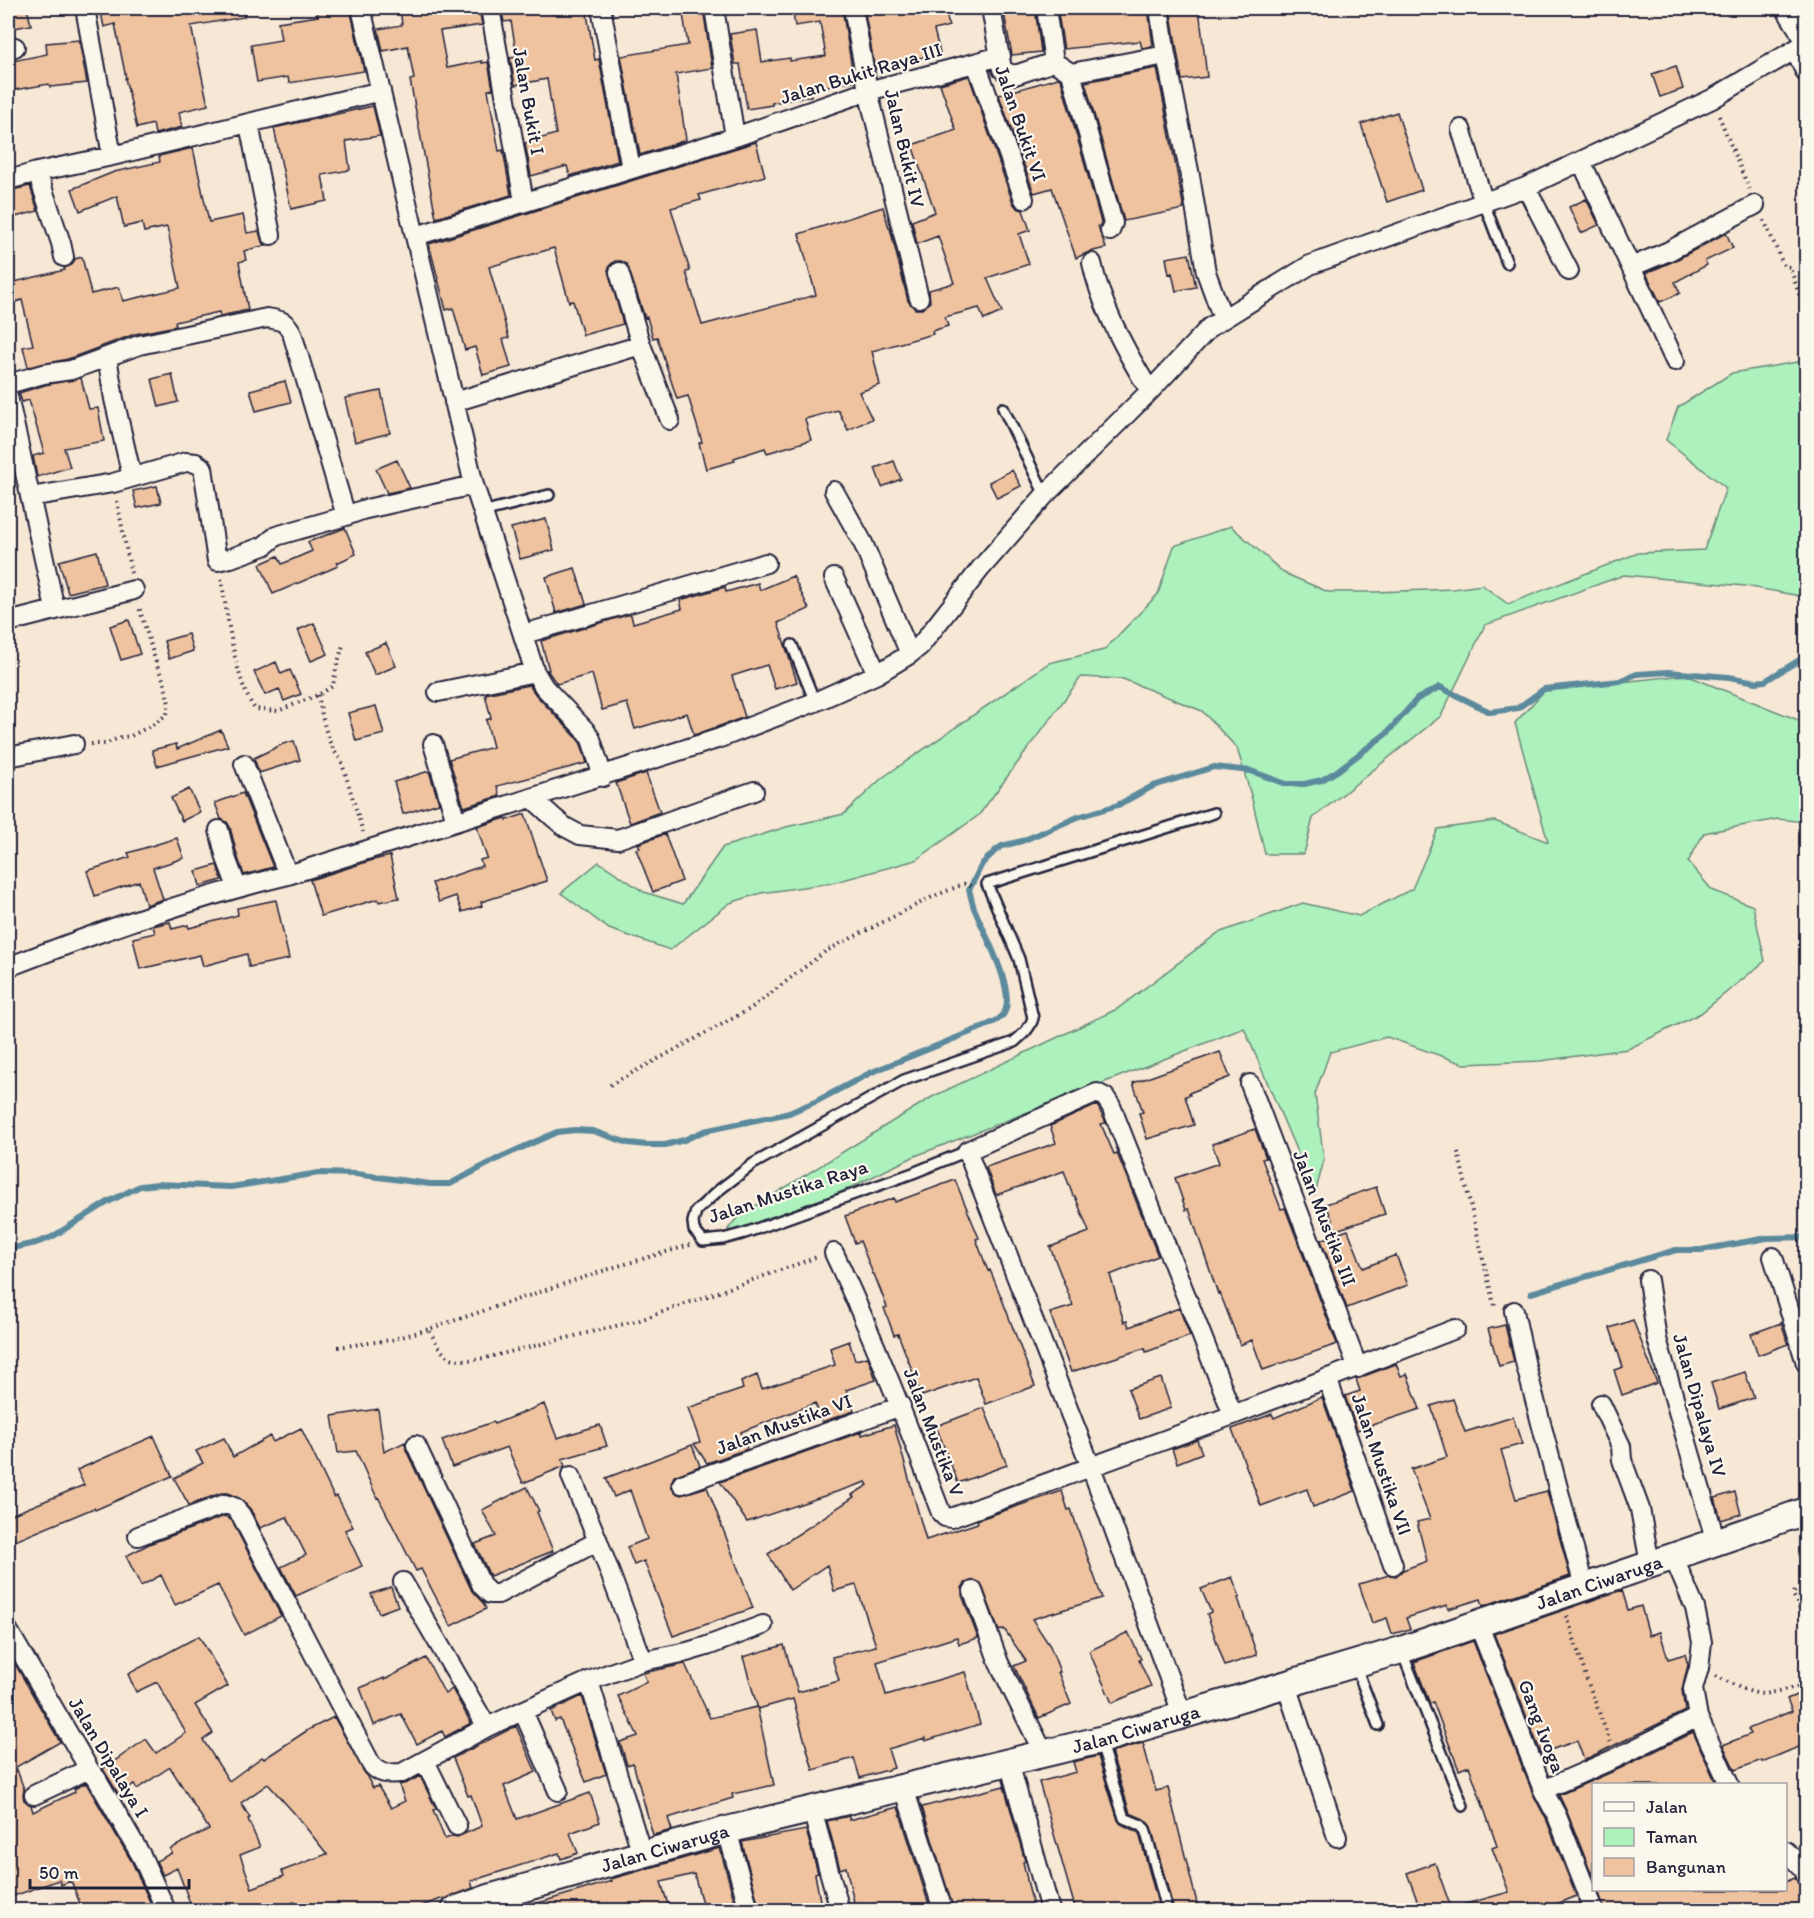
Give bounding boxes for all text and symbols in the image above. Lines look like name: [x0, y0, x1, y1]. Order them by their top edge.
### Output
street label: Jalan Bukit Raya III: [777, 37, 945, 109]
street label: Jalan Bukit I: [508, 45, 550, 157]
street label: Jalan Bukit VI: [990, 62, 1052, 184]
street label: Jalan Bukit IV: [880, 86, 930, 210]
street label: Jalan Mustika III: [1288, 1146, 1362, 1290]
street label: Jalan Mustika Raya: [705, 1154, 871, 1228]
street label: Jalan Dipalaya IV: [1668, 1330, 1732, 1480]
street label: Jalan Mustika V: [898, 1364, 970, 1500]
street label: Jalan Mustika VI: [713, 1388, 855, 1460]
street label: Jalan Mustika VII: [1347, 1390, 1417, 1538]
street label: Jalan Ciwaruga: [1533, 1549, 1666, 1615]
street label: Gang Ivoga: [1513, 1676, 1571, 1776]
street label: Jalan Dipalaya I: [64, 1692, 154, 1822]
street label: Jalan Ciwaruga: [1070, 1699, 1203, 1758]
legend: [1592, 1783, 1787, 1891]
text: Jalan: [1646, 1796, 1688, 1818]
street label: Jalan Ciwaruga: [598, 1818, 732, 1877]
text: Taman: [1646, 1826, 1698, 1848]
scale bar: [30, 1852, 189, 1890]
text: Bangunan: [1646, 1856, 1726, 1878]
text: 50 m: [39, 1862, 79, 1884]

